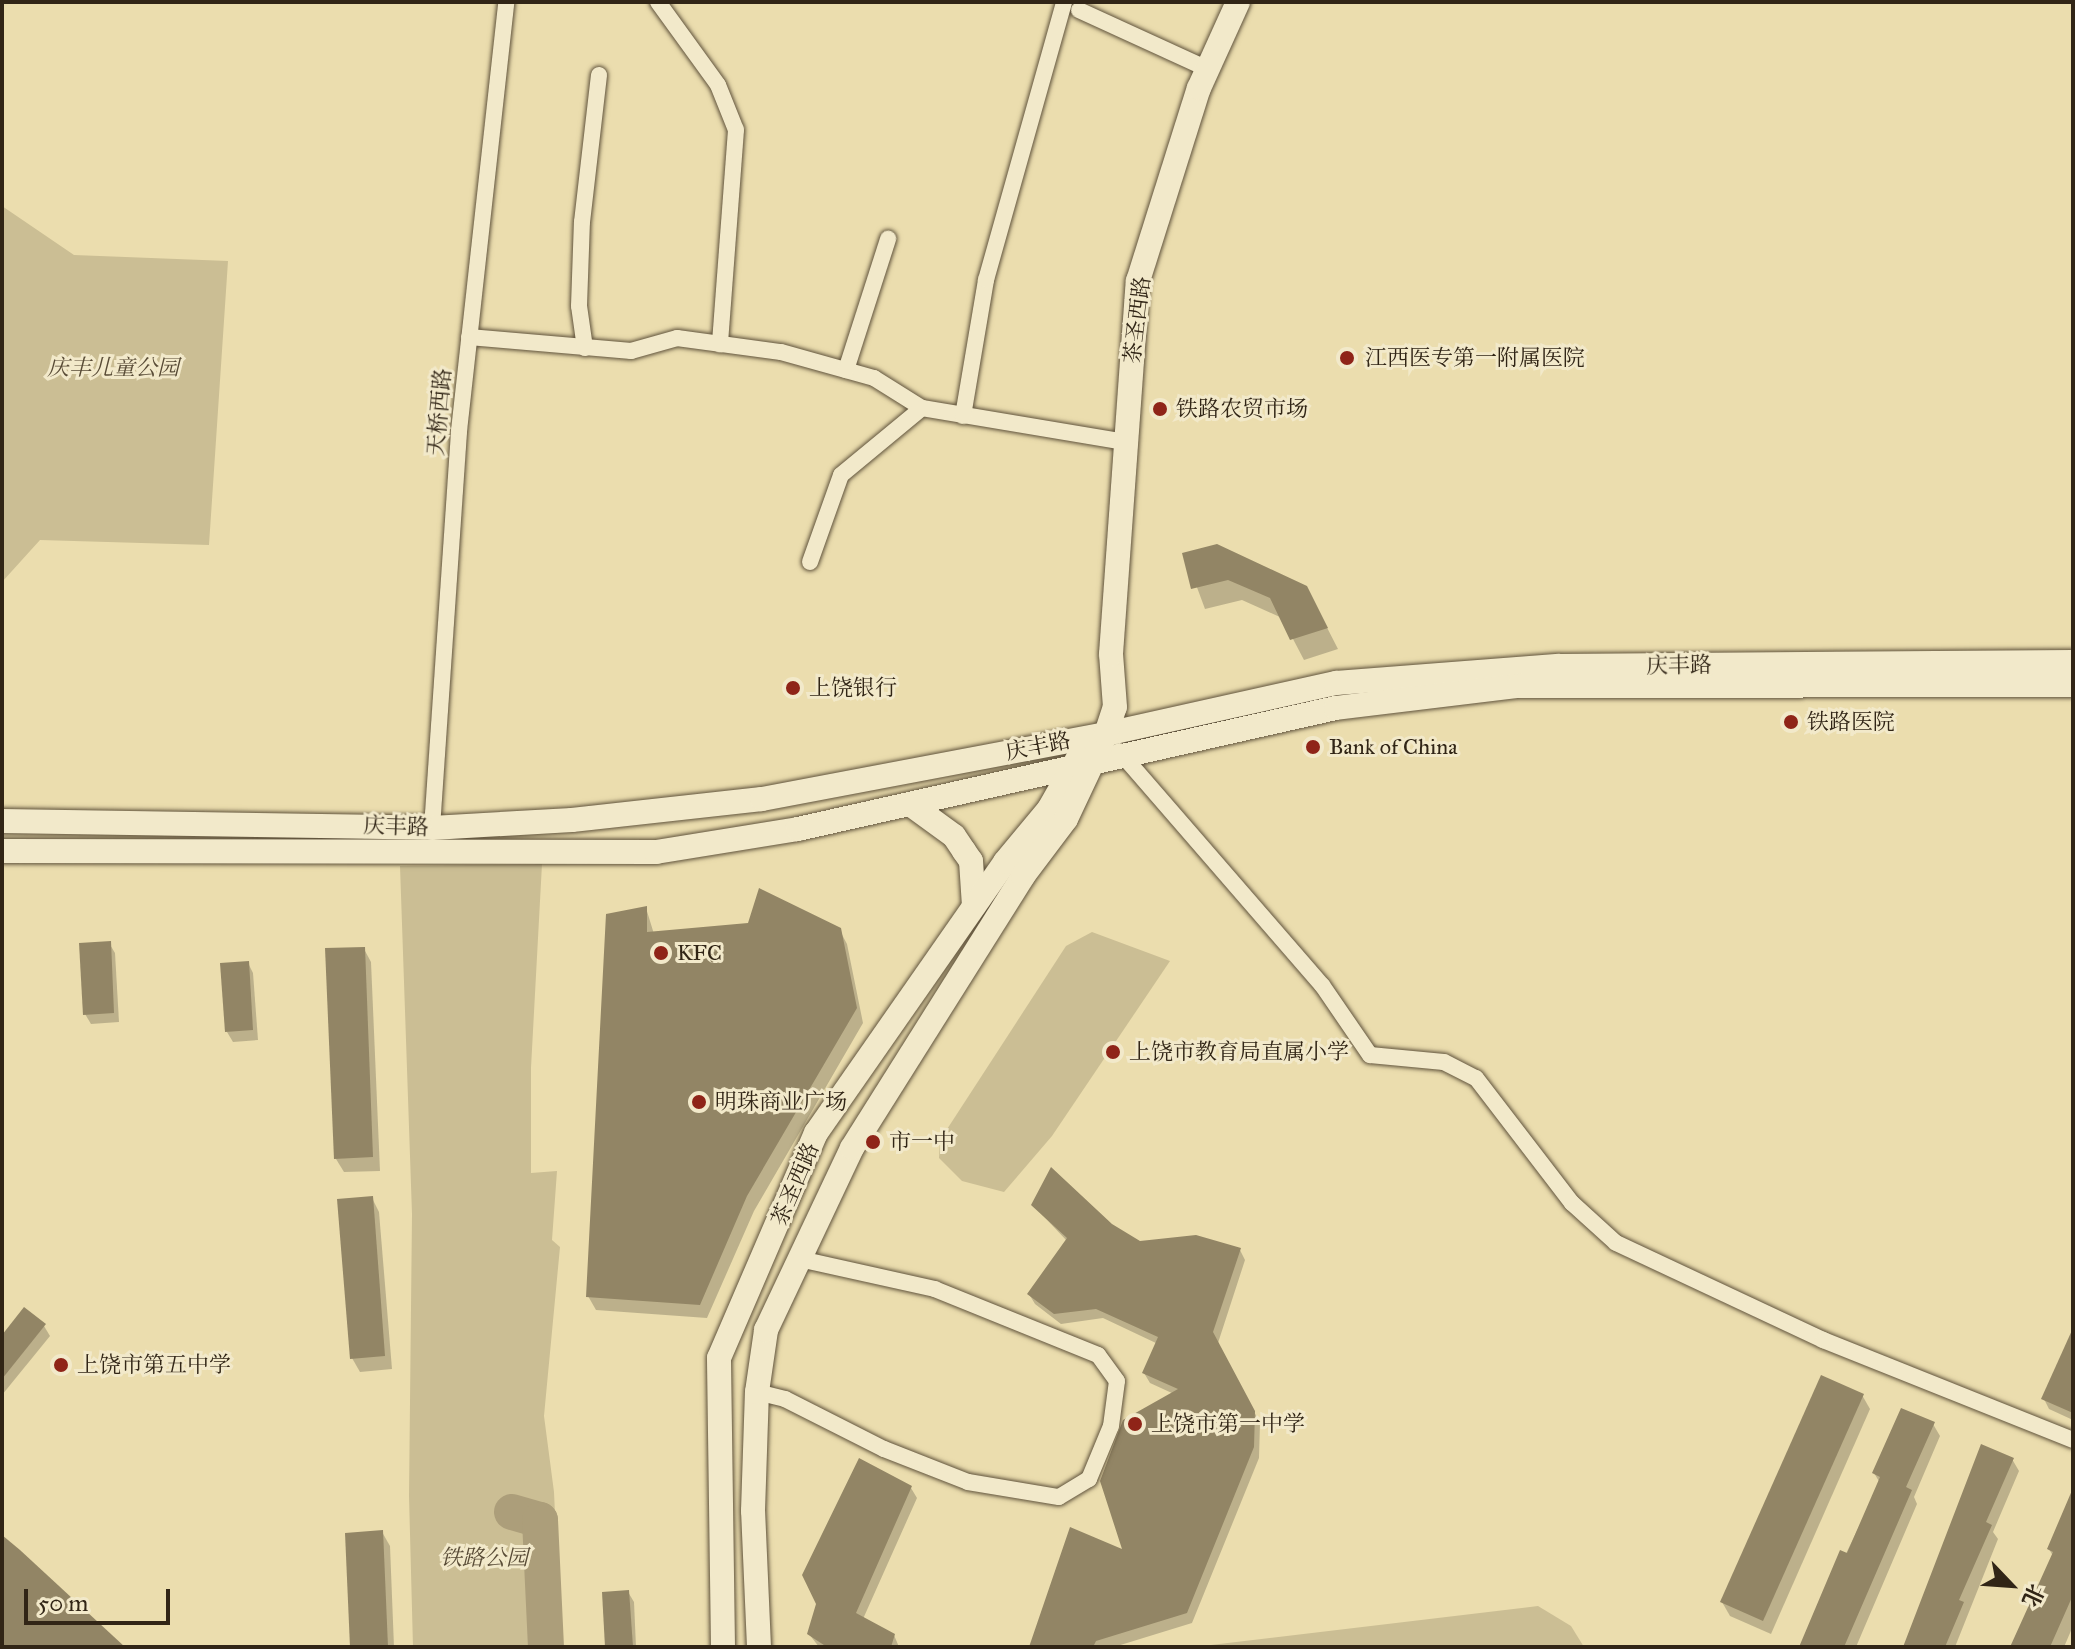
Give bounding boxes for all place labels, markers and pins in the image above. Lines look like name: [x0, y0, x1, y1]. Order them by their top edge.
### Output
place label: 江西医专第一附属医院: [1365, 345, 1585, 371]
marker: 江西医专第一附属医院: [1336, 347, 1358, 369]
place label: 铁路农贸市场: [1176, 396, 1308, 422]
marker: 铁路农贸市场: [1151, 400, 1169, 418]
place label: 上饶银行: [809, 675, 897, 701]
marker: 上饶银行: [784, 679, 802, 697]
place label: 铁路医院: [1807, 709, 1895, 735]
marker: 铁路医院: [1782, 713, 1800, 731]
place label: Bank of China: [1329, 734, 1457, 760]
marker: Bank of China: [1304, 738, 1322, 756]
place label: KFC: [677, 940, 722, 966]
marker: KFC: [652, 944, 670, 962]
place label: 上饶市教育局直属小学: [1129, 1039, 1349, 1065]
marker: 上饶市教育局直属小学: [1104, 1043, 1122, 1061]
place label: 明珠商业广场: [715, 1089, 847, 1115]
marker: 明珠商业广场: [690, 1093, 708, 1111]
place label: 市一中: [889, 1129, 955, 1155]
marker: 市一中: [864, 1133, 882, 1151]
place label: 上饶市第五中学: [77, 1352, 231, 1378]
marker: 上饶市第五中学: [52, 1356, 70, 1374]
place label: 上饶市第一中学: [1151, 1411, 1305, 1437]
marker: 上饶市第一中学: [1126, 1415, 1144, 1433]

